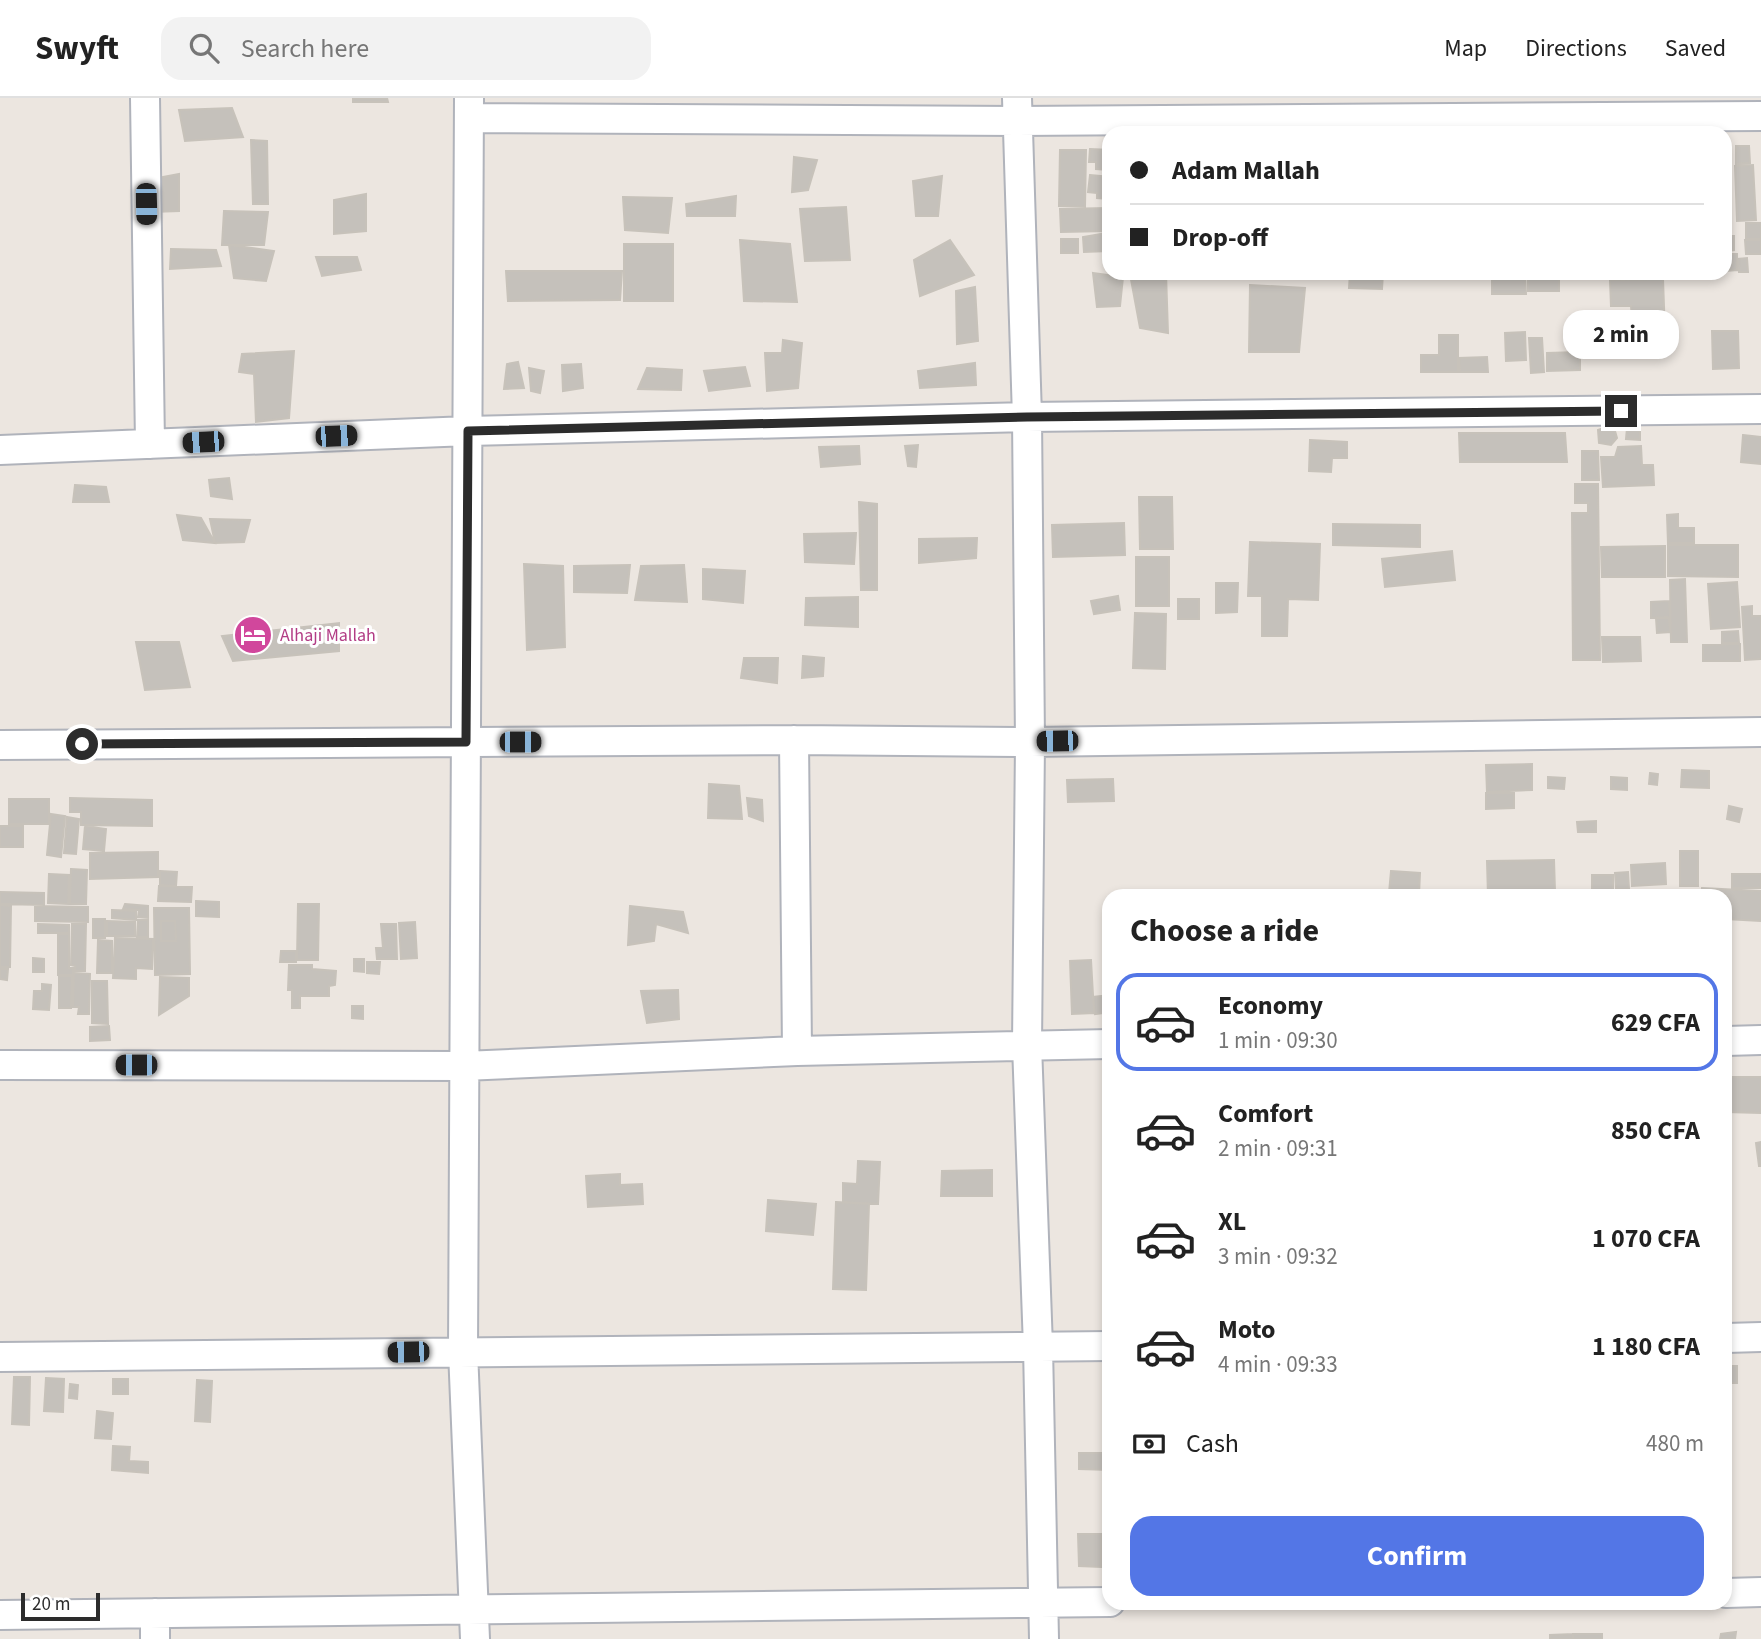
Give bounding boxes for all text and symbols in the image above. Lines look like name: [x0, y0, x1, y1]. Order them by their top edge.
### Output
search box: [161, 17, 651, 80]
text: Swyft: [35, 25, 119, 72]
icon: search: [185, 29, 223, 67]
text: Search here: [241, 30, 369, 67]
text: Map: [1444, 31, 1487, 66]
text: Directions: [1525, 31, 1627, 66]
text: Saved: [1665, 31, 1726, 66]
text: Adam Mallah: [1172, 152, 1320, 189]
car: [136, 183, 157, 225]
text: Drop-off: [1172, 219, 1268, 256]
callout: 2 min: [1563, 310, 1679, 358]
text: 2 min: [1593, 318, 1649, 351]
route end: [1605, 395, 1637, 427]
car: [315, 425, 358, 447]
car: [182, 430, 225, 454]
hotel icon: Alhaji Mallah: [232, 614, 274, 656]
place label: Alhaji Mallah: [280, 623, 376, 648]
route start: [66, 728, 98, 760]
car: [1036, 730, 1079, 752]
car: [500, 732, 542, 753]
text: Choose a ride: [1130, 908, 1319, 954]
text: Economy: [1218, 987, 1323, 1024]
icon: car: [1134, 991, 1197, 1054]
text: 629 CFA: [1611, 1004, 1700, 1041]
text: 1 min · 09:30: [1218, 1024, 1338, 1057]
car: [116, 1055, 158, 1076]
text: Comfort: [1218, 1095, 1313, 1132]
icon: car: [1134, 1099, 1197, 1162]
text: 850 CFA: [1611, 1112, 1700, 1149]
text: 2 min · 09:31: [1218, 1132, 1338, 1165]
text: XL: [1218, 1203, 1246, 1240]
icon: car: [1134, 1207, 1197, 1270]
text: 1 070 CFA: [1592, 1220, 1700, 1257]
text: 3 min · 09:32: [1218, 1240, 1338, 1273]
text: Moto: [1218, 1311, 1275, 1348]
icon: car: [1134, 1315, 1197, 1378]
text: 1 180 CFA: [1592, 1328, 1700, 1365]
car: [387, 1341, 430, 1363]
text: 4 min · 09:33: [1218, 1348, 1338, 1381]
icon: cash: [1130, 1425, 1168, 1463]
text: Cash: [1186, 1425, 1239, 1462]
text: 480 m: [1646, 1427, 1704, 1460]
button: Confirm: [1130, 1516, 1704, 1596]
scale bar: [21, 1590, 100, 1622]
text: 20 m: [32, 1591, 70, 1618]

